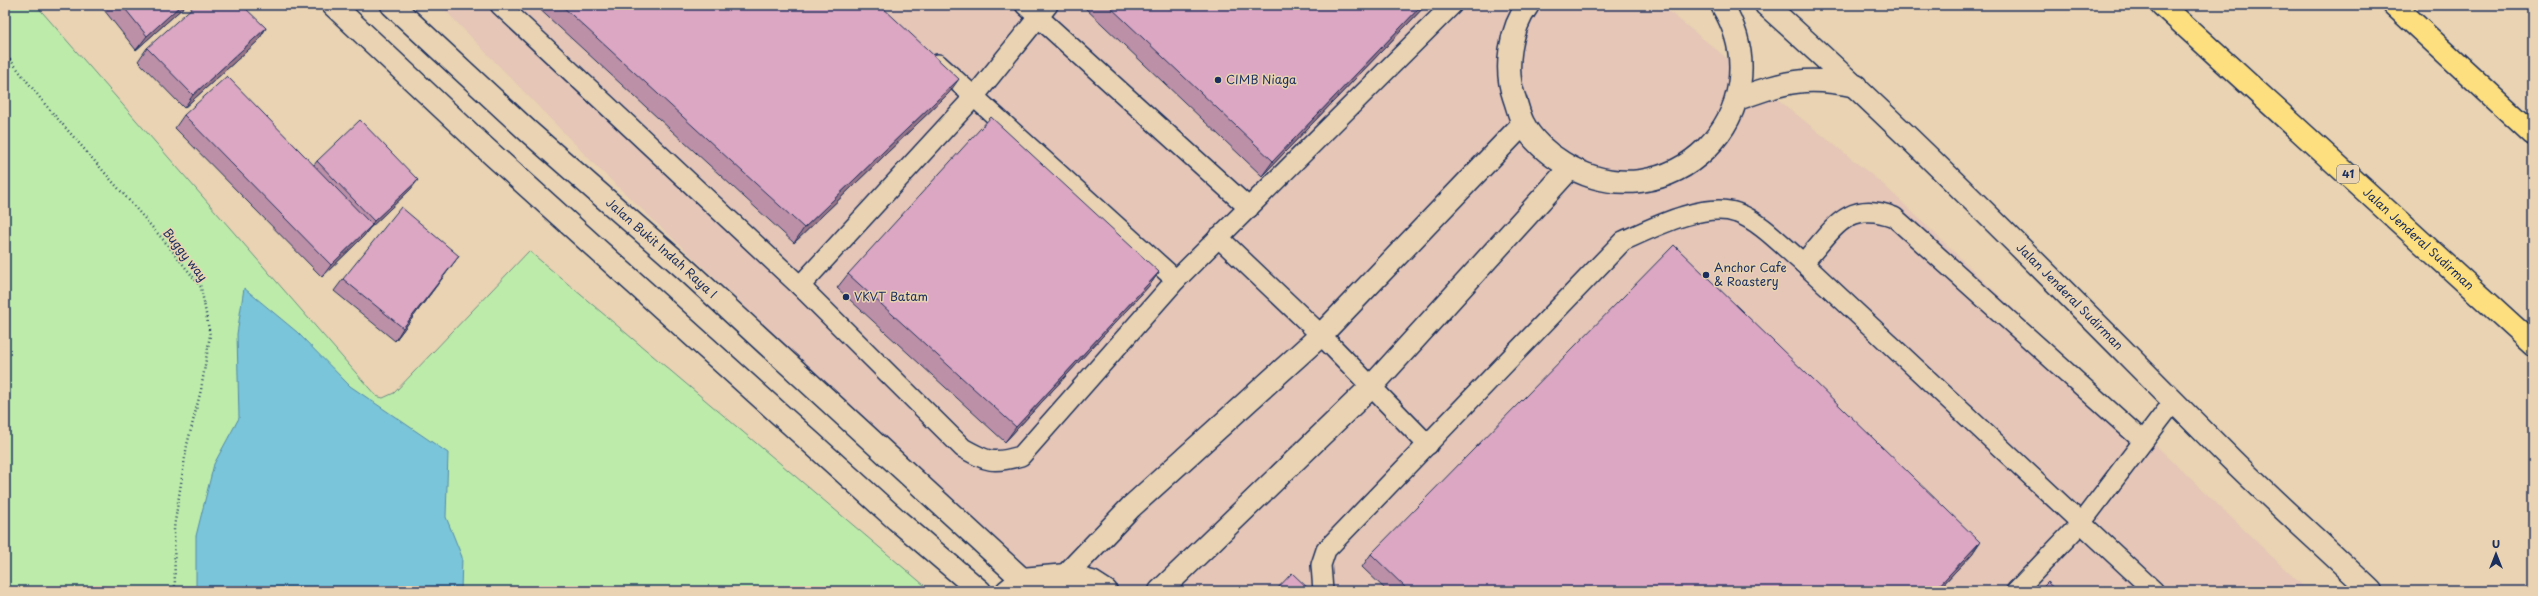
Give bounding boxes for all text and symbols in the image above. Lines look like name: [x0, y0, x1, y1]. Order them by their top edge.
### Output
place label: CIMB Niaga: [1226, 70, 1297, 88]
marker: CIMB Niaga: [1213, 75, 1223, 85]
road number: 41: [2337, 165, 2359, 183]
street label: Jalan Jenderal Sudirman: [2359, 183, 2478, 294]
street label: Jalan Bukit Indah Raya I: [602, 193, 721, 302]
street label: Buggy way: [159, 224, 212, 285]
street label: Jalan Jenderal Sudirman: [2013, 238, 2128, 354]
place label: Anchor Cafe & Roastery: [1714, 258, 1787, 290]
marker: Anchor Cafe & Roastery: [1701, 270, 1711, 280]
place label: VKVT Batam: [854, 287, 928, 305]
marker: VKVT Batam: [841, 292, 851, 302]
north arrow: [2476, 534, 2516, 574]
text: U: [2492, 535, 2500, 552]

